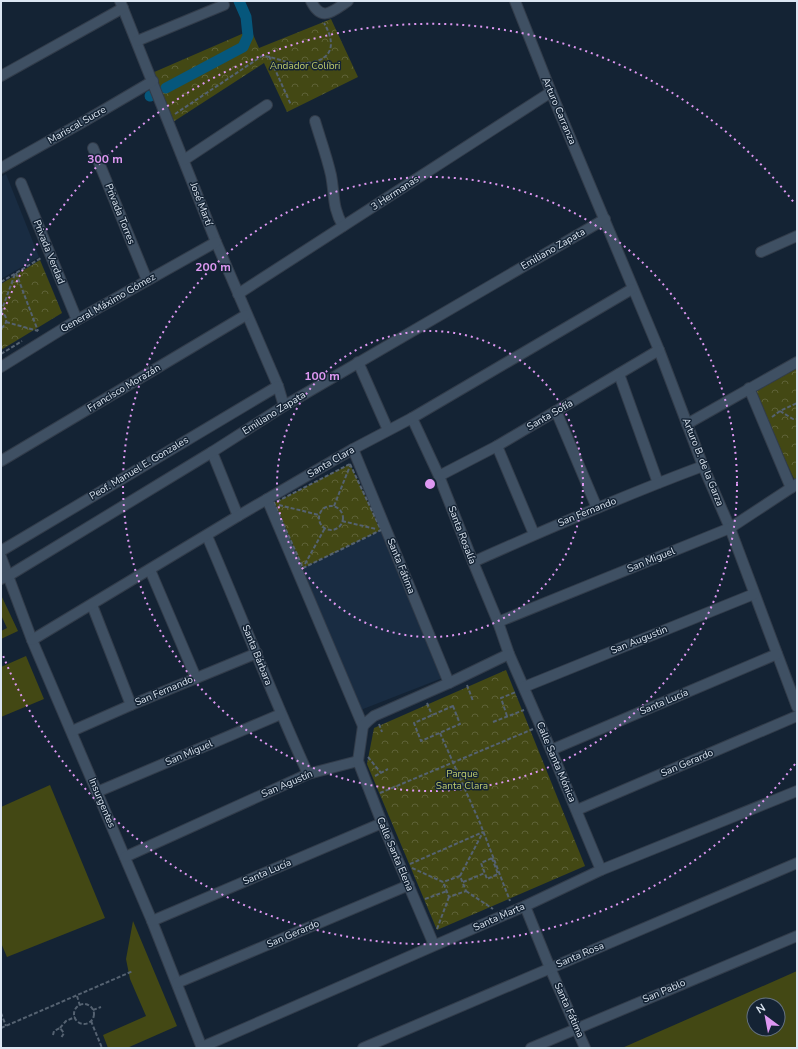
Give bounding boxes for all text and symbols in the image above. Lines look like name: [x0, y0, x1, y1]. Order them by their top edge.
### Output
park label: Andador Colíbri: [270, 59, 340, 73]
street label: Arturo Carranza: [539, 75, 579, 147]
street label: Mariscal Sucre: [45, 103, 109, 147]
text: 300 m: [87, 151, 123, 167]
street label: 3 Hermanas: [368, 172, 422, 214]
street label: José Martí: [186, 180, 216, 228]
street label: Privada Torres: [101, 182, 139, 247]
street label: Privada Verdad: [30, 218, 68, 286]
street label: Emiliano Zapata: [518, 225, 588, 273]
text: 200 m: [195, 259, 231, 275]
street label: General Máximo Gómez: [58, 270, 158, 336]
street label: Francisco Morazán: [85, 361, 163, 415]
text: 100 m: [304, 368, 340, 384]
street label: Emiliano Zapata: [240, 388, 308, 438]
street label: Santa Sofía: [524, 396, 576, 434]
street label: Arturo B. de la Garza: [679, 416, 727, 508]
street label: Peof. Manuel E. Gonzales: [87, 433, 191, 503]
street label: Santa Clara: [305, 443, 357, 481]
centre of rings: [423, 477, 437, 491]
street label: San Fernando: [556, 494, 619, 530]
street label: Santa Rosalía: [444, 504, 480, 566]
street label: Santa Fátima: [384, 536, 418, 596]
street label: San Miguel: [625, 544, 677, 576]
street label: San Augustin: [608, 622, 670, 658]
street label: Santa Bárbara: [239, 623, 275, 687]
street label: San Fernando: [133, 672, 196, 710]
street label: Santa Lucía: [637, 685, 691, 719]
street label: Calle Santa Mónica: [533, 720, 579, 804]
street label: San Miguel: [163, 737, 215, 769]
street label: San Gerardo: [658, 745, 716, 780]
street label: San Agustín: [259, 767, 315, 801]
park label: Parque Santa Clara: [436, 767, 488, 793]
street label: Insurgentes: [85, 776, 119, 830]
street label: Calle Santa Elena: [373, 815, 417, 893]
street label: Santa Lucía: [240, 855, 294, 889]
street label: Santa Marta: [471, 899, 527, 935]
street label: San Gerardo: [264, 916, 322, 951]
street label: Santa Rosa: [554, 939, 606, 971]
street label: San Pablo: [640, 976, 688, 1006]
street label: Santa Fátima: [551, 980, 587, 1040]
north arrow: [746, 997, 786, 1037]
text: N: [753, 1000, 768, 1017]

